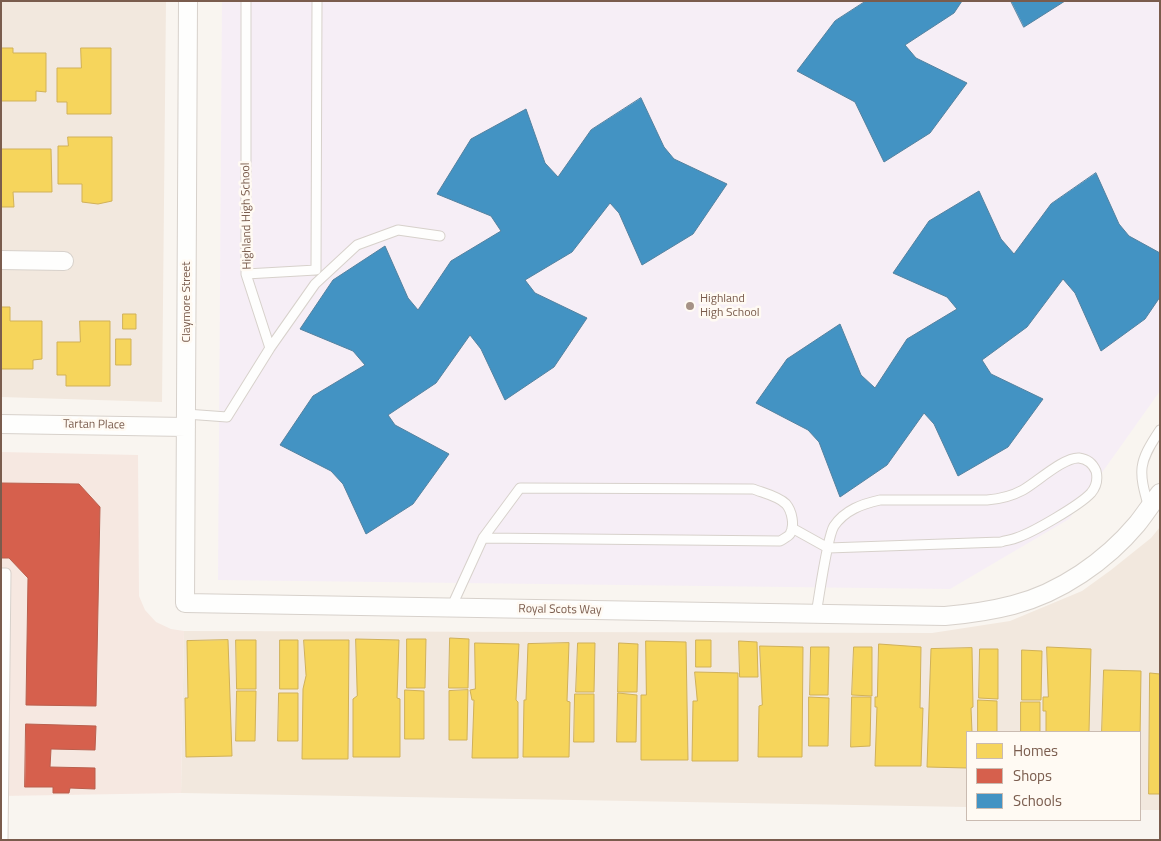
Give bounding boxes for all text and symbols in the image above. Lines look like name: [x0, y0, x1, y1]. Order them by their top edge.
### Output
street label: Highland High School: [239, 162, 255, 270]
street label: Claymore Street: [180, 261, 194, 343]
place label: Highland High School: [700, 292, 760, 320]
marker: Highland High School: [684, 300, 696, 312]
street label: Tartan Place: [63, 417, 125, 433]
street label: Royal Scots Way: [518, 602, 602, 618]
legend: [966, 731, 1141, 821]
text: Homes: [1013, 739, 1058, 762]
text: Shops: [1013, 764, 1052, 787]
text: Schools: [1013, 789, 1062, 812]

